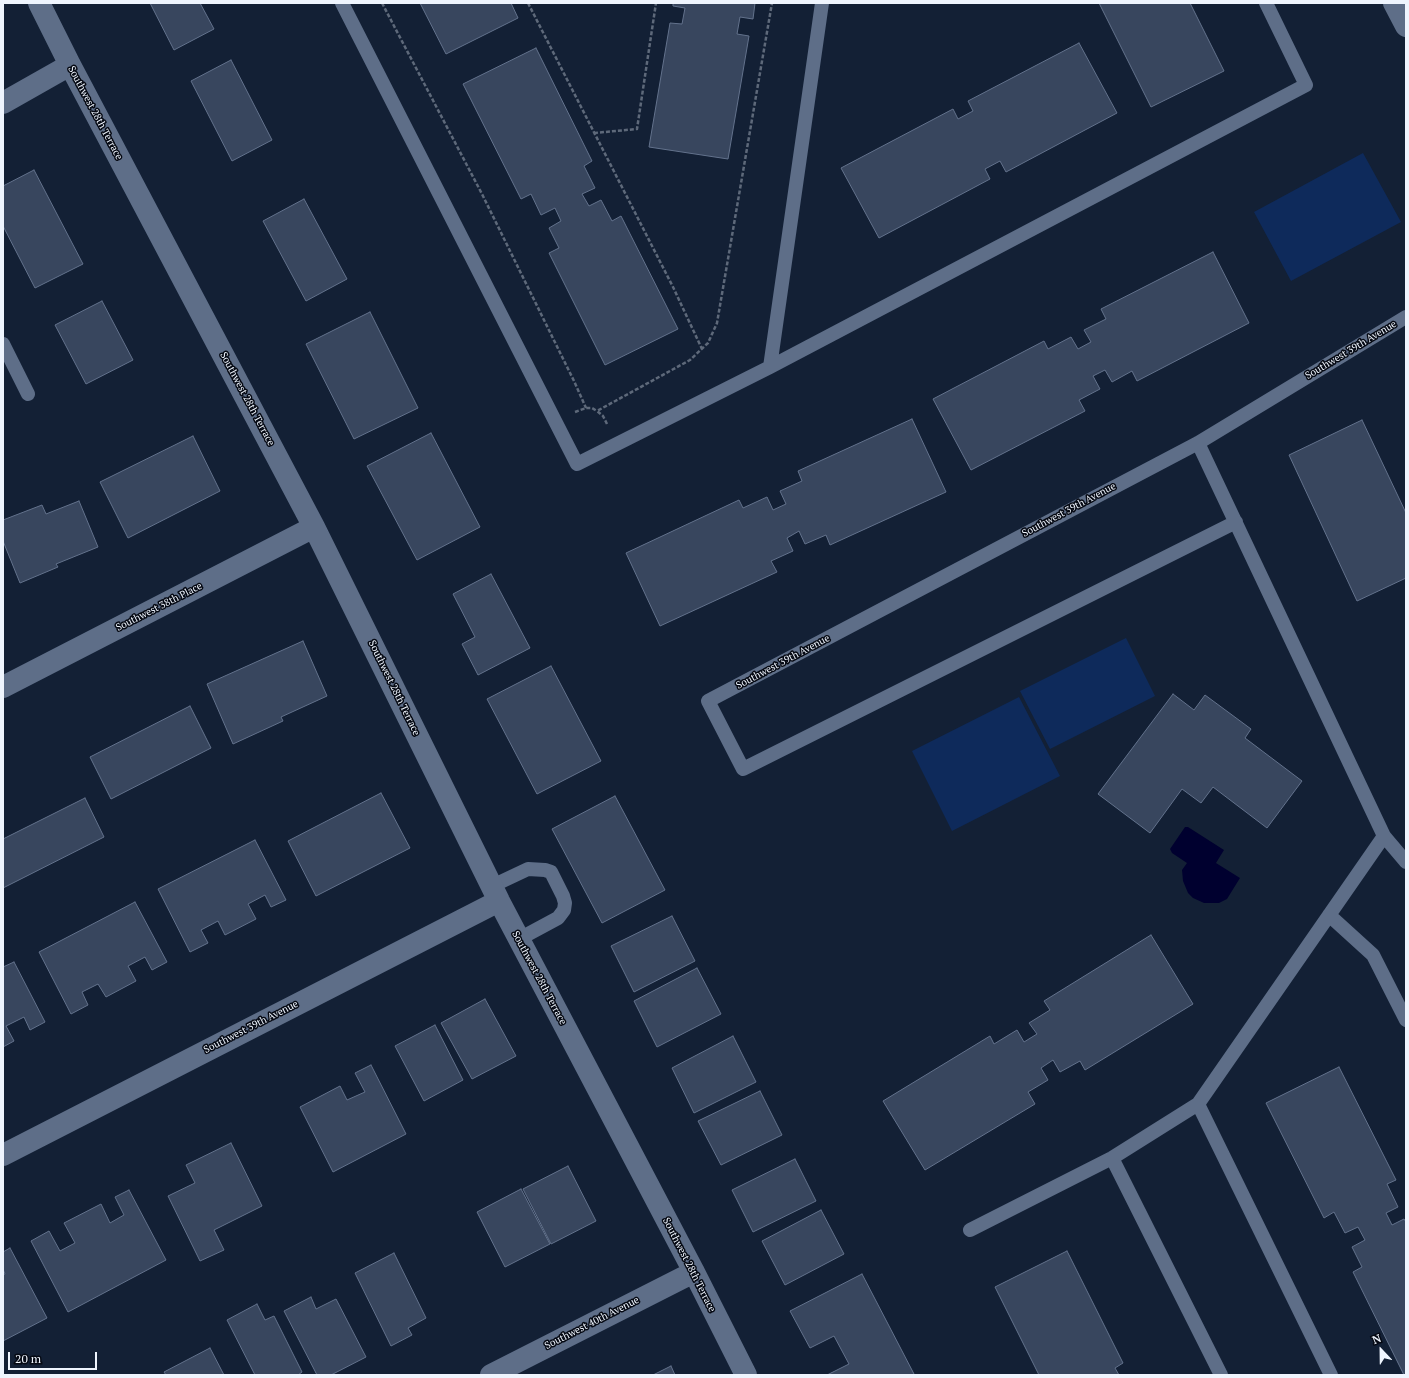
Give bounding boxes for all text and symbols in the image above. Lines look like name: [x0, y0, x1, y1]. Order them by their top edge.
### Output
street label: Southwest 28th Terrace: [65, 64, 125, 162]
street label: Southwest 39th Avenue: [1303, 318, 1399, 382]
street label: Southwest 28th Terrace: [217, 350, 277, 448]
street label: Southwest 39th Avenue: [1020, 480, 1118, 540]
street label: Southwest 38th Place: [114, 580, 204, 634]
street label: Southwest 39th Avenue: [734, 632, 832, 692]
street label: Southwest 28th Terrace: [366, 638, 422, 738]
street label: Southwest 28th Terrace: [509, 929, 569, 1027]
street label: Southwest 39th Avenue: [202, 998, 300, 1056]
street label: Southwest 28th Terrace: [660, 1216, 718, 1314]
street label: Southwest 40th Avenue: [543, 1294, 641, 1352]
north arrow: [1361, 1330, 1401, 1370]
text: N: [1370, 1331, 1383, 1347]
scale bar: [10, 1344, 99, 1370]
text: 20 m: [15, 1351, 41, 1366]

